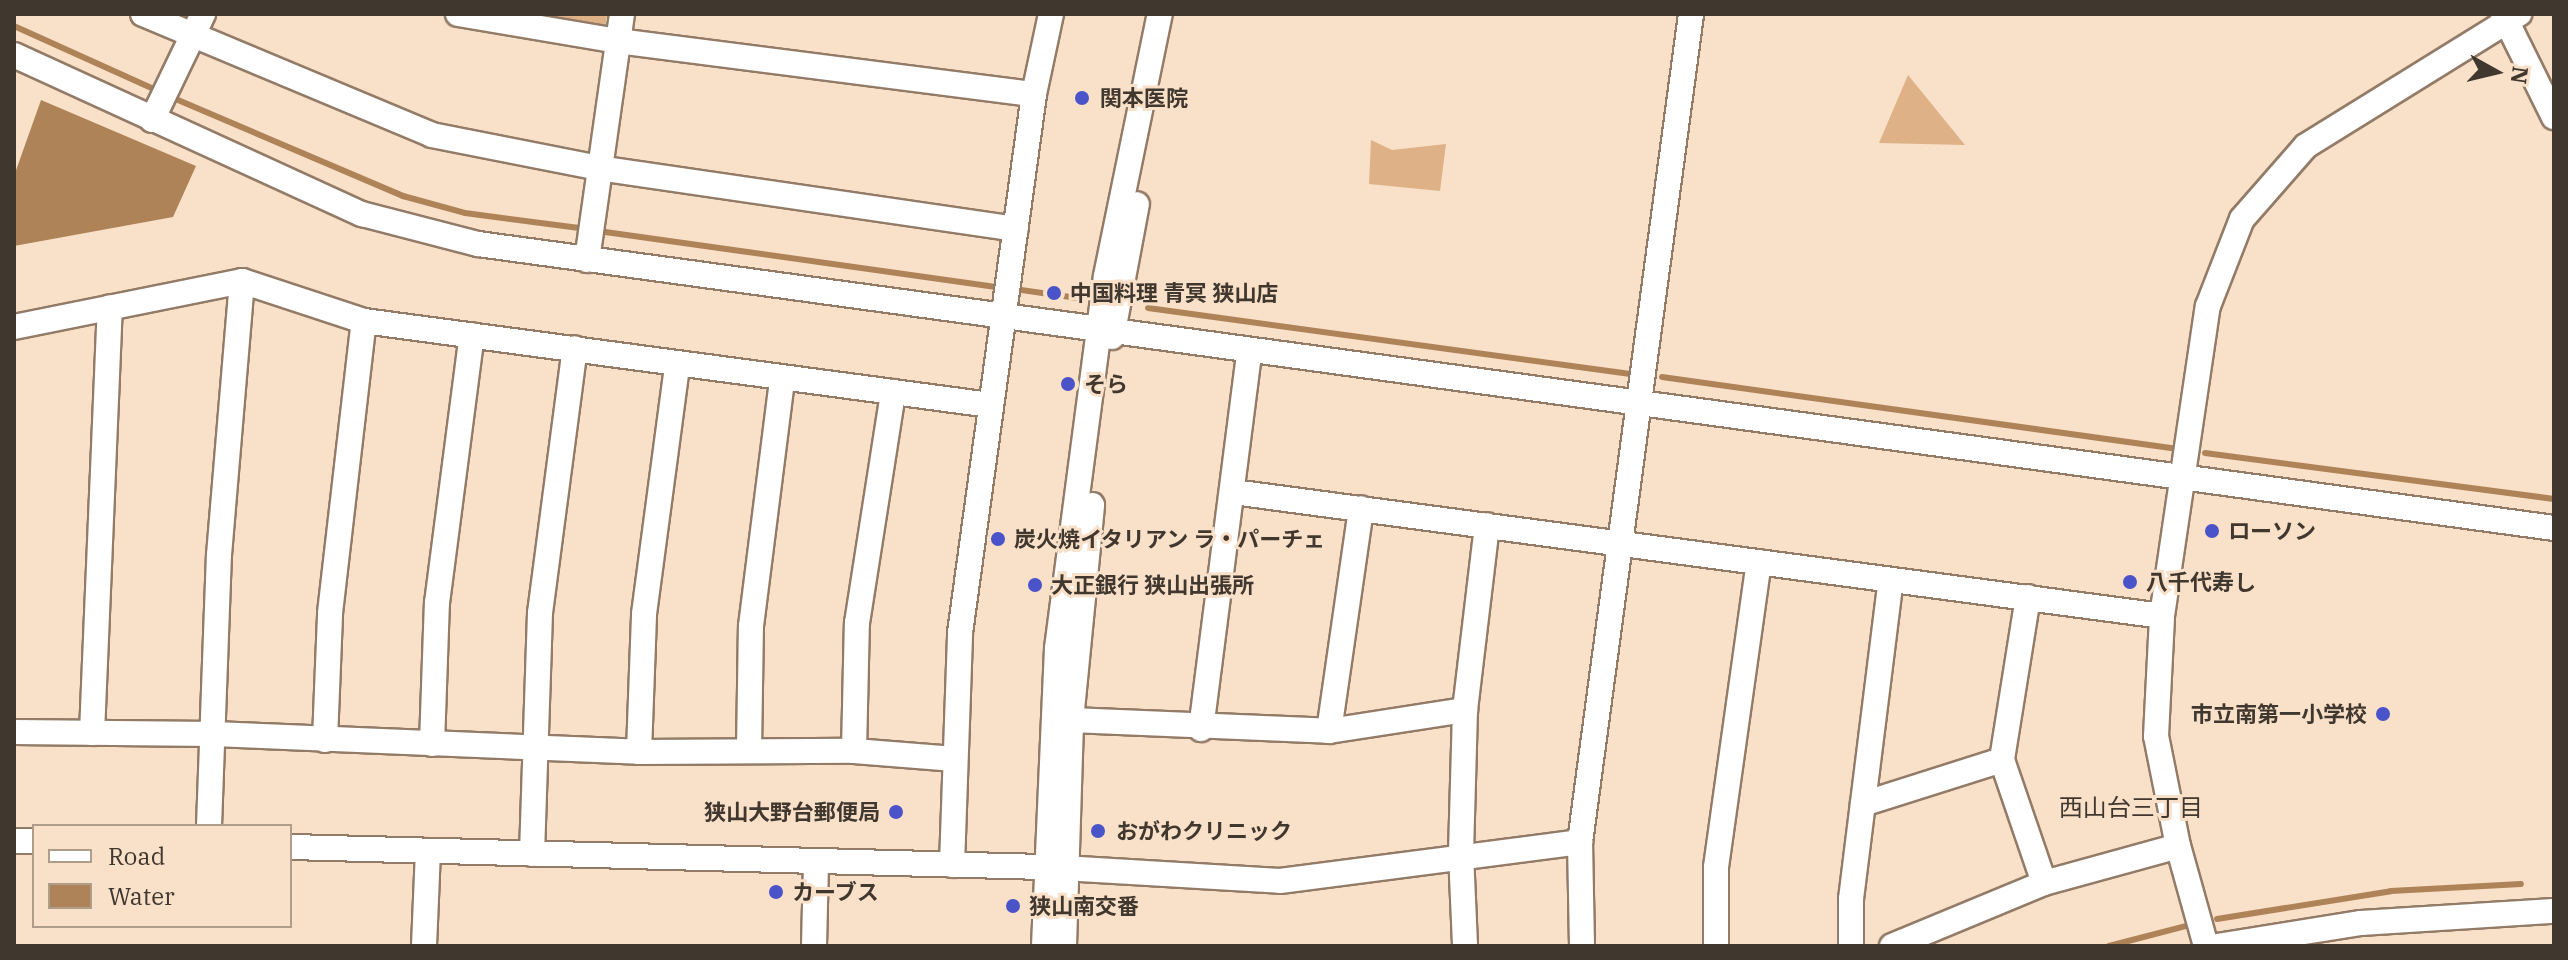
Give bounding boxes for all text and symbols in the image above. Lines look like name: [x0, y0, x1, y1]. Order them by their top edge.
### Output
north arrow: [2456, 32, 2536, 112]
text: N: [2505, 65, 2536, 86]
place label: 関本医院: [1100, 85, 1188, 111]
marker: 関本医院: [1071, 87, 1093, 109]
place label: 中国料理 青冥 狭山店: [1070, 280, 1278, 306]
marker: 中国料理 青冥 狭山店: [1045, 284, 1063, 302]
place label: そら: [1084, 371, 1128, 397]
marker: そら: [1059, 375, 1077, 393]
place label: ローソン: [2228, 518, 2316, 544]
marker: ローソン: [2203, 522, 2221, 540]
place label: 炭火焼イタリアン ラ・パーチェ: [1014, 526, 1327, 552]
marker: 炭火焼イタリアン ラ・パーチェ: [989, 530, 1007, 548]
place label: 八千代寿し: [2146, 569, 2256, 595]
place label: 大正銀行 狭山出張所: [1051, 572, 1254, 598]
marker: 八千代寿し: [2121, 573, 2139, 591]
marker: 大正銀行 狭山出張所: [1026, 576, 1044, 594]
place label: 市立南第一小学校: [2191, 701, 2367, 727]
marker: 市立南第一小学校: [2374, 705, 2392, 723]
district label: 西山台三丁目: [2059, 794, 2203, 822]
place label: 狭山大野台郵便局: [704, 799, 880, 825]
marker: 狭山大野台郵便局: [887, 803, 905, 821]
place label: おがわクリニック: [1116, 818, 1292, 844]
marker: おがわクリニック: [1087, 820, 1109, 842]
legend: [32, 824, 292, 928]
text: Road: [108, 840, 165, 872]
place label: カーブス: [792, 879, 880, 905]
text: Water: [108, 880, 175, 912]
marker: カーブス: [767, 883, 785, 901]
place label: 狭山南交番: [1029, 893, 1139, 919]
marker: 狭山南交番: [1004, 897, 1022, 915]

